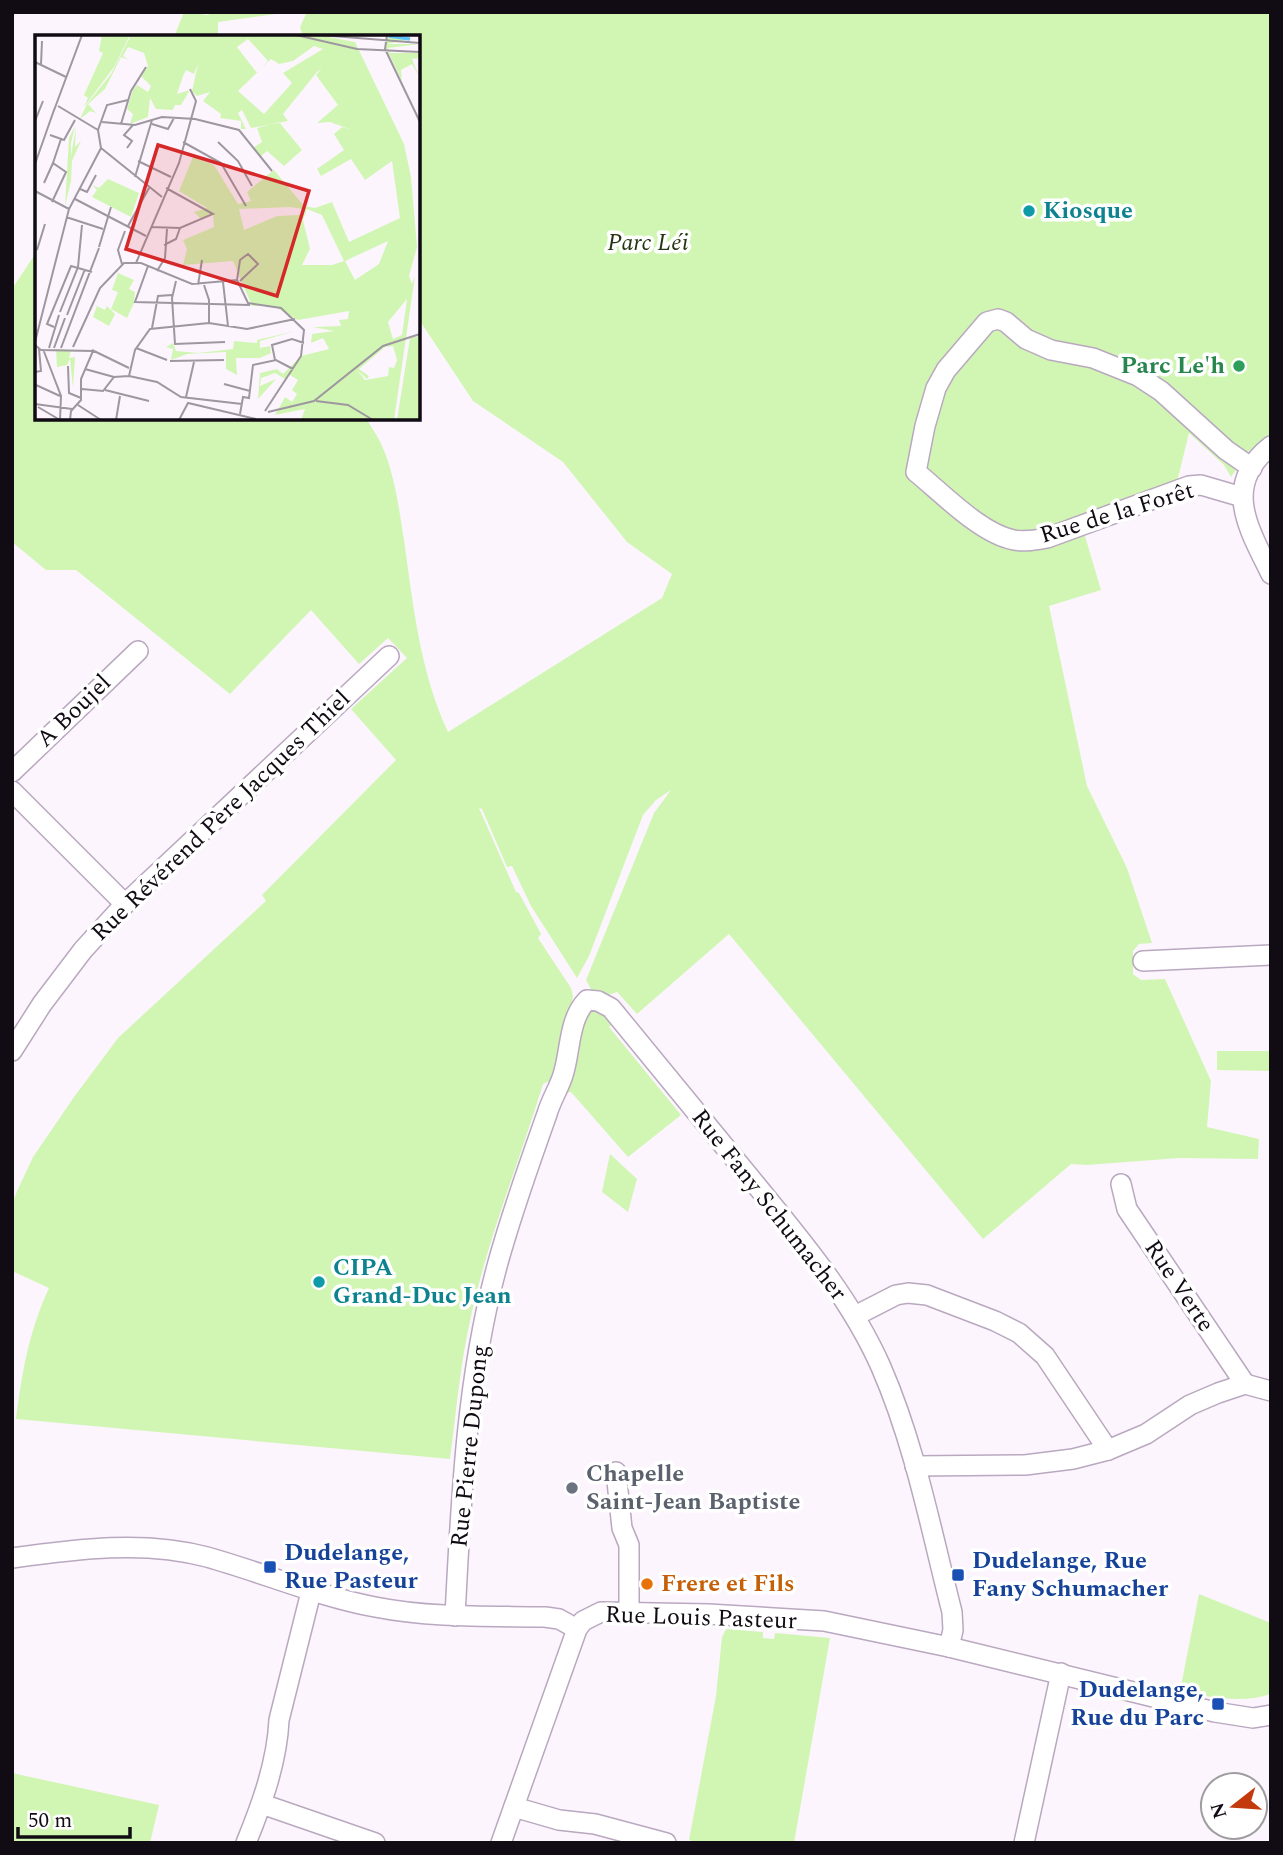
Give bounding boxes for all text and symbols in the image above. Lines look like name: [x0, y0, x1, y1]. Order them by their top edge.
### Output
inset map: [35, 35, 420, 420]
place label: Kiosque: [1043, 193, 1133, 229]
marker: Kiosque: [1021, 203, 1037, 219]
park label: Parc Léi: [607, 225, 689, 261]
place label: Parc Le'h: [1120, 348, 1225, 384]
marker: Parc Le'h: [1231, 358, 1247, 374]
street label: Rue de la Forêt: [1036, 472, 1198, 554]
street label: A Boujel: [28, 666, 120, 756]
street label: Rue Révérend Père Jacques Thiel: [83, 682, 359, 950]
street label: Rue Fany Schumacher: [682, 1101, 856, 1309]
street label: Rue Verte: [1135, 1233, 1223, 1339]
place label: CIPA Grand-Duc Jean: [333, 1250, 512, 1314]
marker: CIPA Grand-Duc Jean: [311, 1274, 327, 1290]
street label: Rue Pierre Dupong: [441, 1343, 499, 1549]
place label: Chapelle Saint-Jean Baptiste: [586, 1456, 800, 1520]
marker: Chapelle Saint-Jean Baptiste: [564, 1480, 580, 1496]
place label: Dudelange, Rue Pasteur: [284, 1535, 418, 1599]
place label: Dudelange, Rue Fany Schumacher: [972, 1543, 1169, 1607]
marker: Dudelange, Rue Pasteur: [262, 1559, 278, 1575]
place label: Frere et Fils: [661, 1566, 795, 1602]
marker: Dudelange, Rue Fany Schumacher: [950, 1567, 966, 1583]
marker: Frere et Fils: [639, 1576, 655, 1592]
street label: Rue Louis Pasteur: [604, 1597, 798, 1639]
place label: Dudelange, Rue du Parc: [1070, 1672, 1204, 1736]
marker: Dudelange, Rue du Parc: [1210, 1696, 1226, 1712]
north arrow: [1199, 1771, 1269, 1841]
scale bar: [18, 1796, 130, 1840]
text: N: [1203, 1799, 1235, 1822]
text: 50 m: [28, 1805, 72, 1837]

